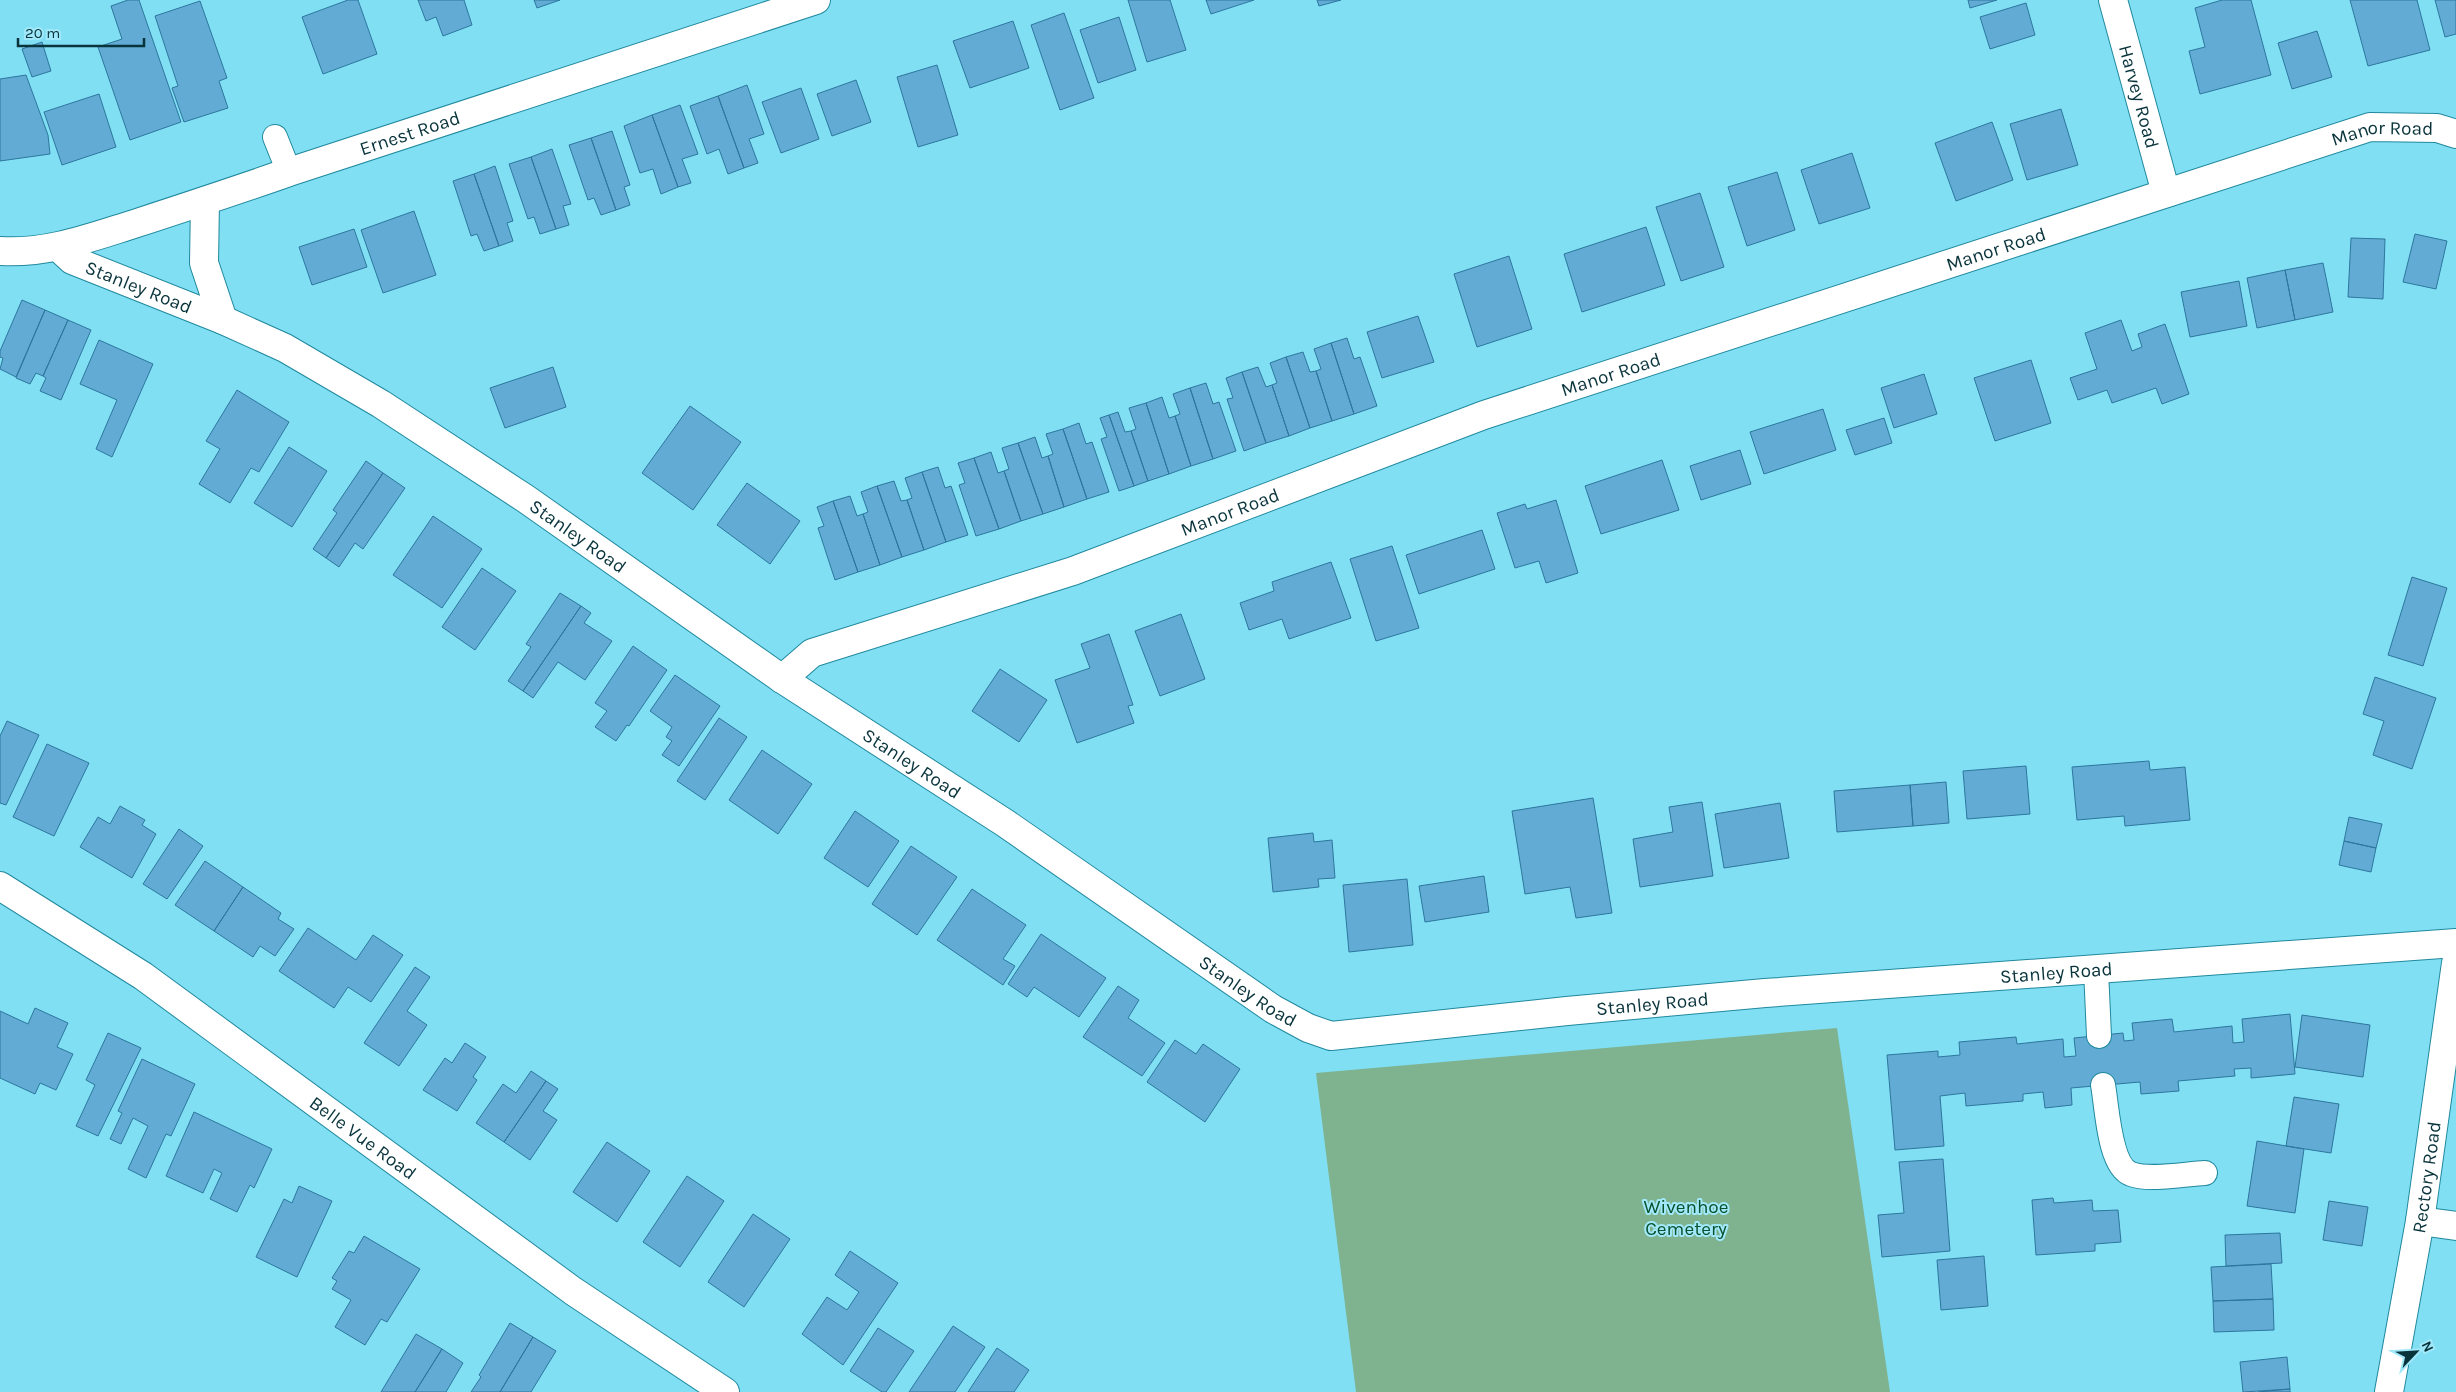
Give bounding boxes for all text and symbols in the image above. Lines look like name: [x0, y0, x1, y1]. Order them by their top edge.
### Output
scale bar: [18, 15, 144, 47]
text: 20 m: [25, 24, 60, 42]
street label: Harvey Road: [2114, 42, 2163, 151]
street label: Ernest Road: [357, 107, 463, 160]
street label: Manor Road: [2329, 117, 2433, 151]
street label: Manor Road: [1943, 223, 2049, 276]
street label: Stanley Road: [82, 256, 195, 319]
street label: Manor Road: [1558, 348, 1664, 401]
street label: Manor Road: [1178, 484, 1282, 541]
street label: Stanley Road: [525, 495, 630, 578]
street label: Stanley Road: [858, 724, 965, 804]
street label: Stanley Road: [1195, 951, 1300, 1032]
street label: Stanley Road: [1999, 958, 2113, 988]
street label: Stanley Road: [1595, 988, 1710, 1020]
street label: Belle Vue Road: [305, 1092, 420, 1184]
street label: Rectory Road: [2408, 1120, 2446, 1235]
park label: Wivenhoe Cemetery: [1643, 1196, 1729, 1240]
north arrow: [2391, 1327, 2441, 1377]
text: N: [2418, 1339, 2437, 1355]

